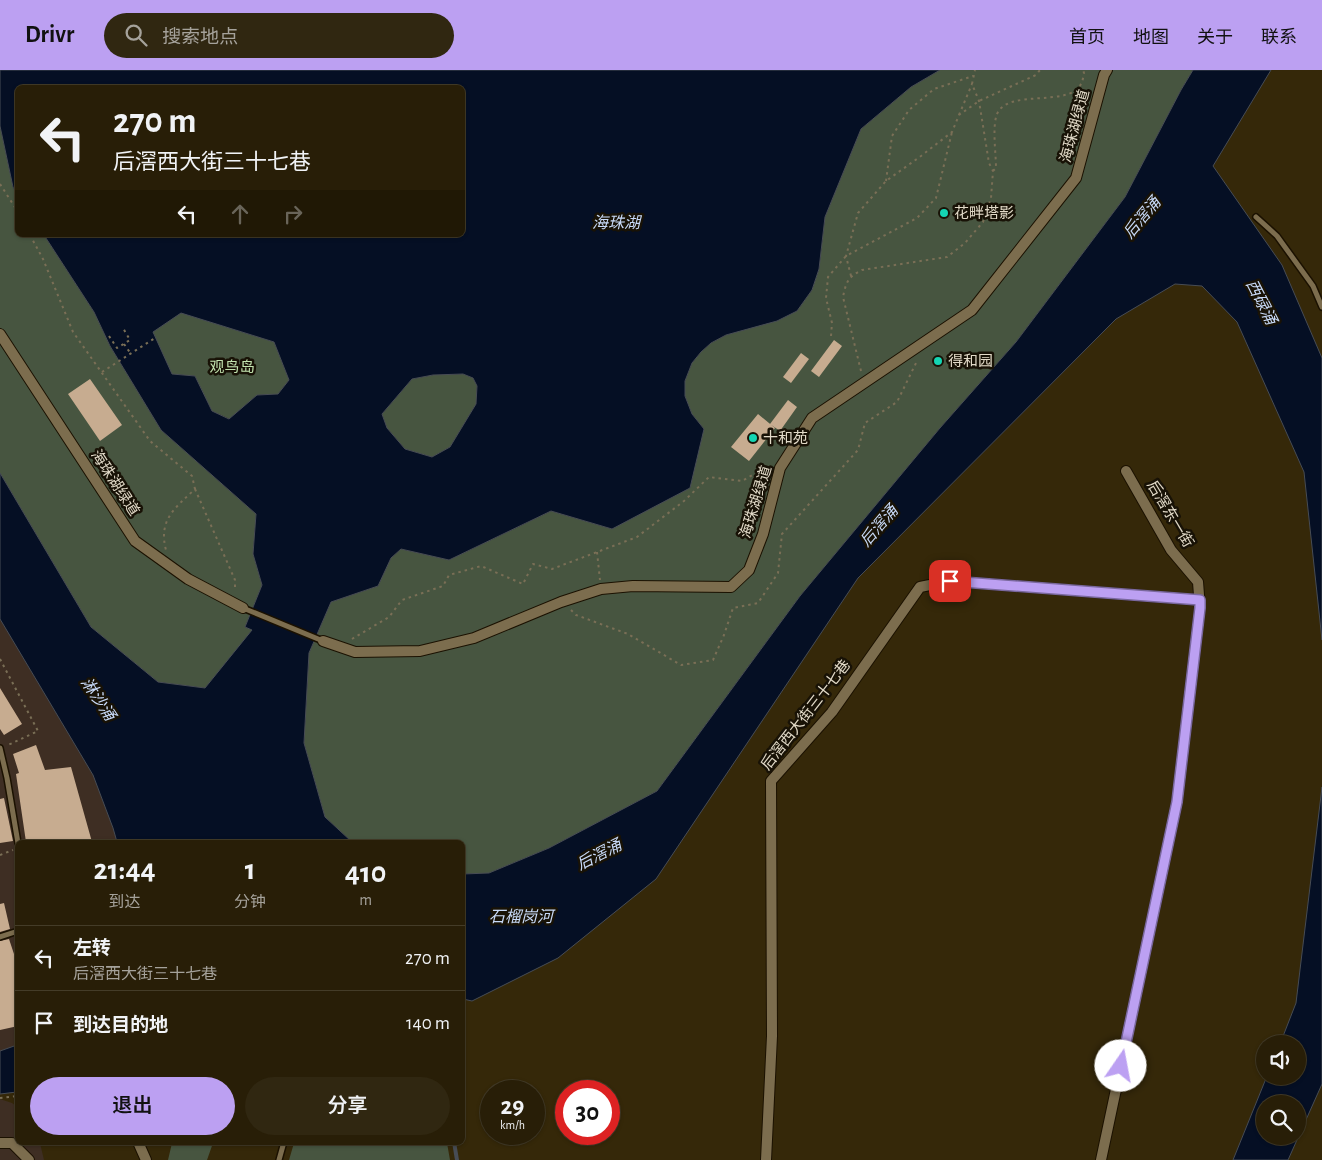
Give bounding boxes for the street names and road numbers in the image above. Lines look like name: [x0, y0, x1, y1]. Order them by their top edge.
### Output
street label: 海珠湖绿道: [1057, 88, 1092, 164]
street label: 海珠湖绿道: [88, 447, 143, 519]
street label: 海珠湖绿道: [737, 464, 774, 540]
street label: 后滘东一街: [1144, 477, 1197, 550]
street label: 后滘西大街三十七巷: [758, 657, 853, 773]

